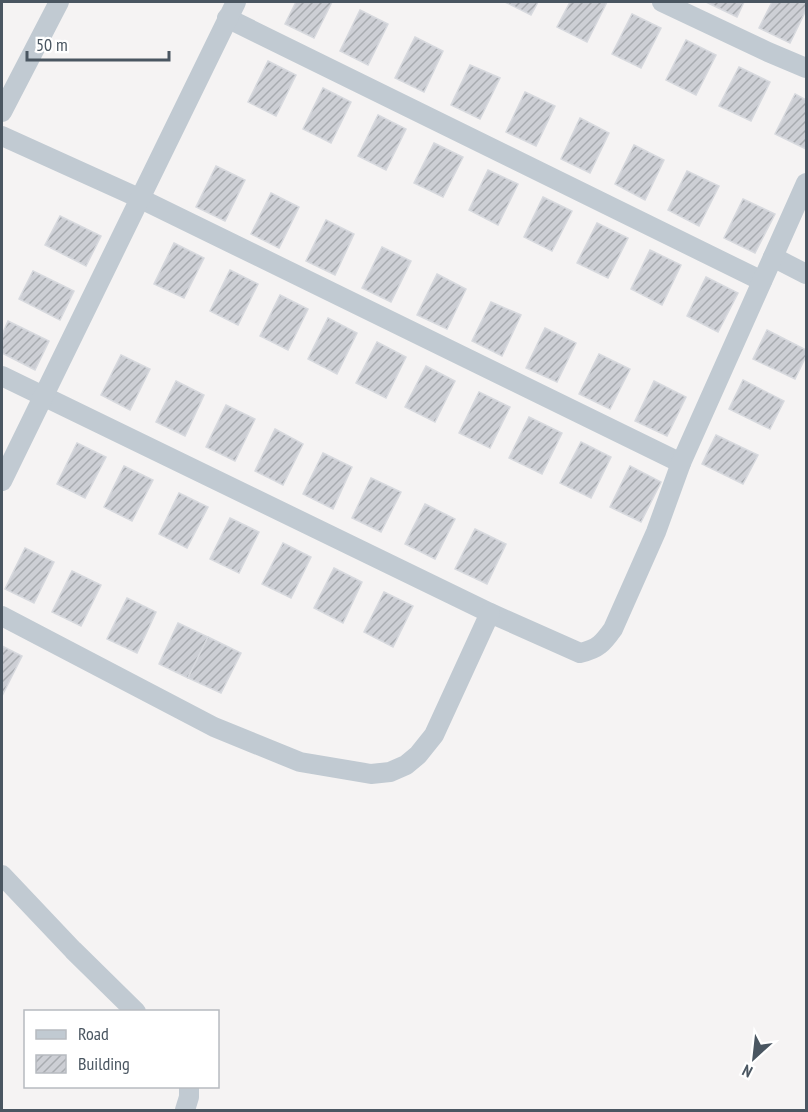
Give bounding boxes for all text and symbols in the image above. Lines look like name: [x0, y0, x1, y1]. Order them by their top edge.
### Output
scale bar: [27, 24, 170, 62]
text: 50 m: [36, 33, 68, 56]
legend: [24, 1010, 219, 1088]
text: Road: [78, 1022, 109, 1045]
north arrow: [724, 1028, 784, 1088]
text: Building: [78, 1052, 130, 1075]
text: N: [739, 1060, 756, 1082]

